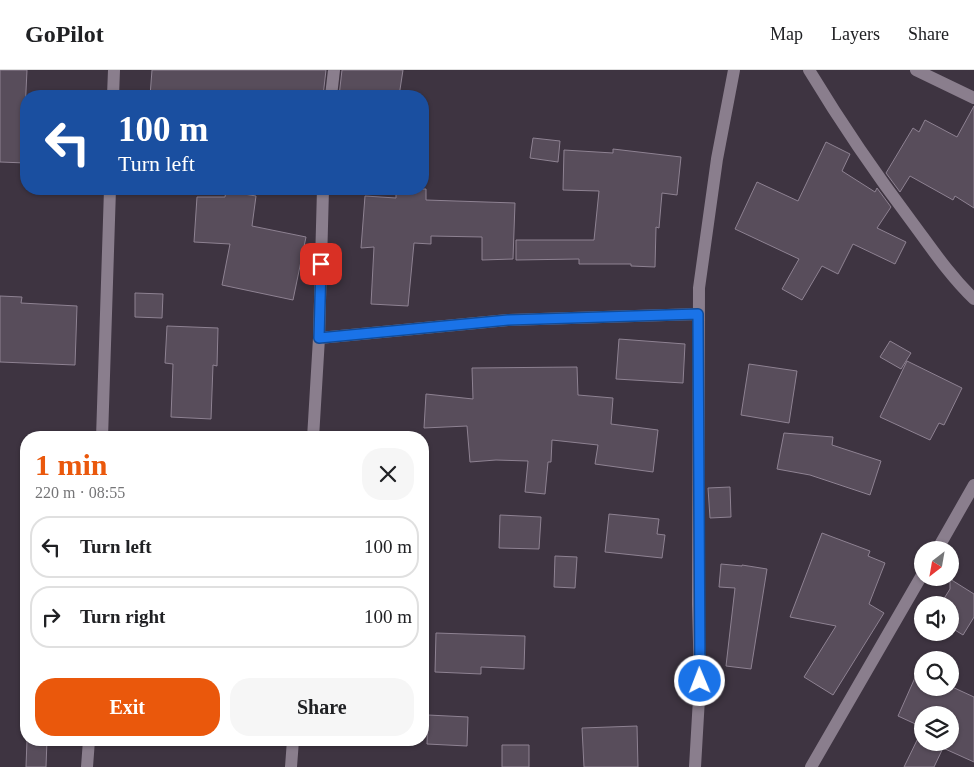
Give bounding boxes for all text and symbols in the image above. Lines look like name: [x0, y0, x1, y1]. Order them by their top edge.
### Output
text: GoPilot: [25, 21, 104, 47]
text: Map: [770, 24, 803, 44]
text: Layers: [831, 24, 880, 44]
text: Share: [908, 24, 949, 44]
icon: left: [35, 110, 100, 175]
text: 100 m: [118, 110, 208, 149]
text: Turn left: [118, 151, 195, 176]
pin: [300, 243, 342, 285]
icon: arrive: [307, 250, 335, 278]
text: 1 min: [35, 448, 108, 481]
button: close: [362, 448, 414, 500]
text: 220 m · 08:55: [35, 484, 125, 501]
icon: left: [37, 533, 65, 561]
text: Turn left: [80, 536, 152, 557]
text: 100 m: [364, 536, 412, 557]
north arrow: [914, 541, 959, 586]
map controls: [914, 541, 959, 751]
button: sound: [914, 596, 959, 641]
icon: right: [37, 603, 65, 631]
text: Turn right: [80, 606, 165, 627]
text: 100 m: [364, 606, 412, 627]
button: search: [914, 651, 959, 696]
position arrow: [673, 654, 725, 706]
button: Exit: [35, 678, 220, 736]
button: Share: [230, 678, 414, 736]
button: layers: [914, 706, 959, 751]

